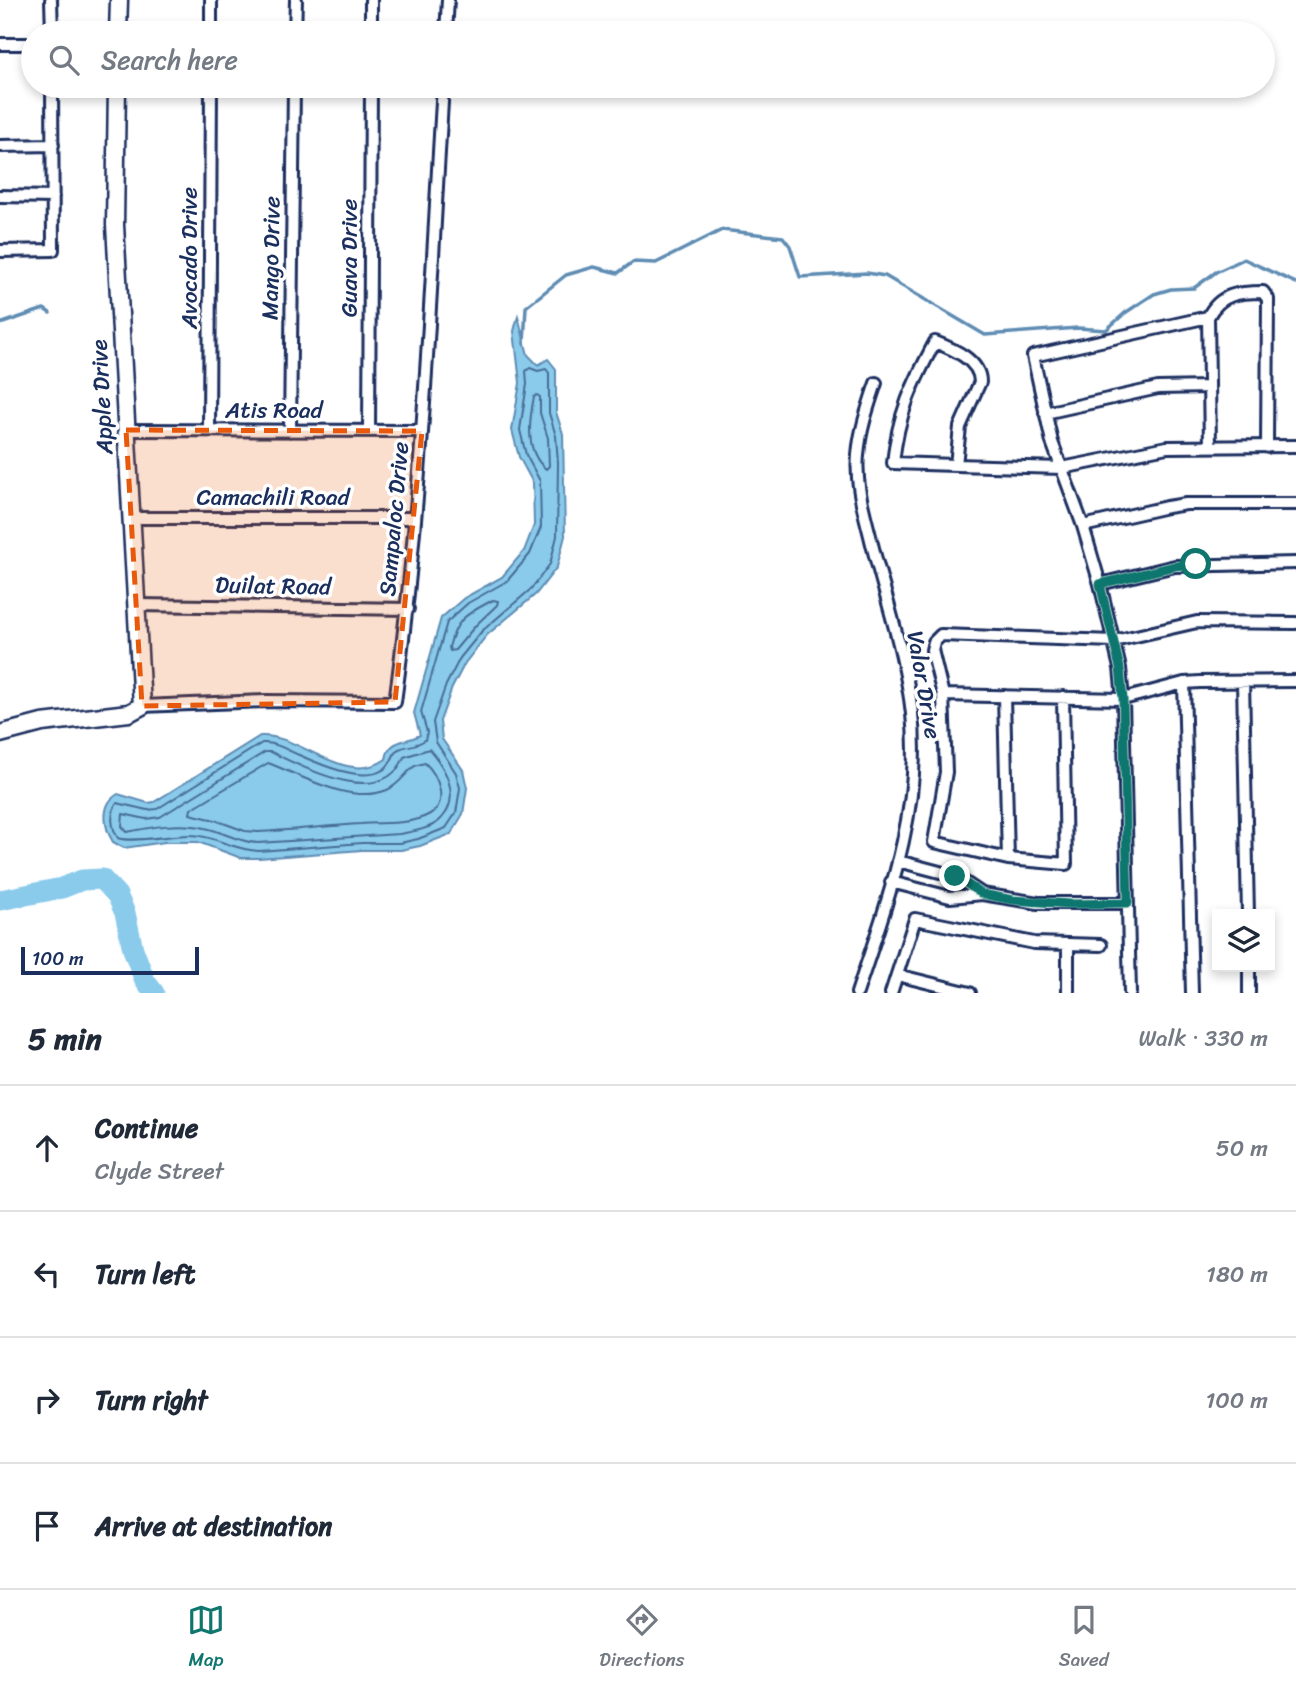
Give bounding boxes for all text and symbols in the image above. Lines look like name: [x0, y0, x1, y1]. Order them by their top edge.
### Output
search box: [21, 21, 1275, 98]
text: Search here: [101, 37, 238, 83]
icon: search: [45, 41, 83, 79]
street label: Avocado Drive: [169, 187, 210, 330]
street label: Mango Drive: [249, 195, 293, 320]
street label: Guava Drive: [329, 199, 370, 317]
street label: Apple Drive: [79, 338, 126, 457]
street label: Atis Road: [224, 390, 325, 431]
street label: Sampaloc Drive: [367, 440, 421, 598]
street label: Camachili Road: [196, 477, 351, 518]
route start: [1180, 548, 1211, 579]
street label: Duilat Road: [215, 564, 333, 608]
street label: Valor Drive: [894, 628, 954, 743]
route end: [939, 860, 970, 891]
map controls: [1212, 909, 1275, 972]
button: layers: [1212, 909, 1275, 972]
text: 100 m: [32, 942, 84, 975]
scale bar: [21, 944, 200, 976]
text: 5 min: [28, 1012, 102, 1066]
text: Walk · 330 m: [1138, 1018, 1268, 1059]
text: Continue: [95, 1105, 198, 1151]
text: 50 m: [1216, 1128, 1268, 1169]
icon: ahead: [28, 1129, 66, 1167]
text: Clyde Street: [95, 1151, 224, 1192]
text: Turn left: [95, 1251, 195, 1297]
text: 180 m: [1206, 1254, 1268, 1295]
icon: left: [28, 1255, 66, 1293]
text: Turn right: [95, 1377, 208, 1423]
text: 100 m: [1205, 1380, 1268, 1421]
icon: right: [28, 1381, 66, 1419]
text: Arrive at destination: [95, 1503, 332, 1549]
icon: arrive: [28, 1507, 66, 1545]
tab: Map: [187, 1601, 225, 1676]
tab: Directions: [599, 1601, 685, 1676]
tab: Saved: [1059, 1601, 1109, 1676]

